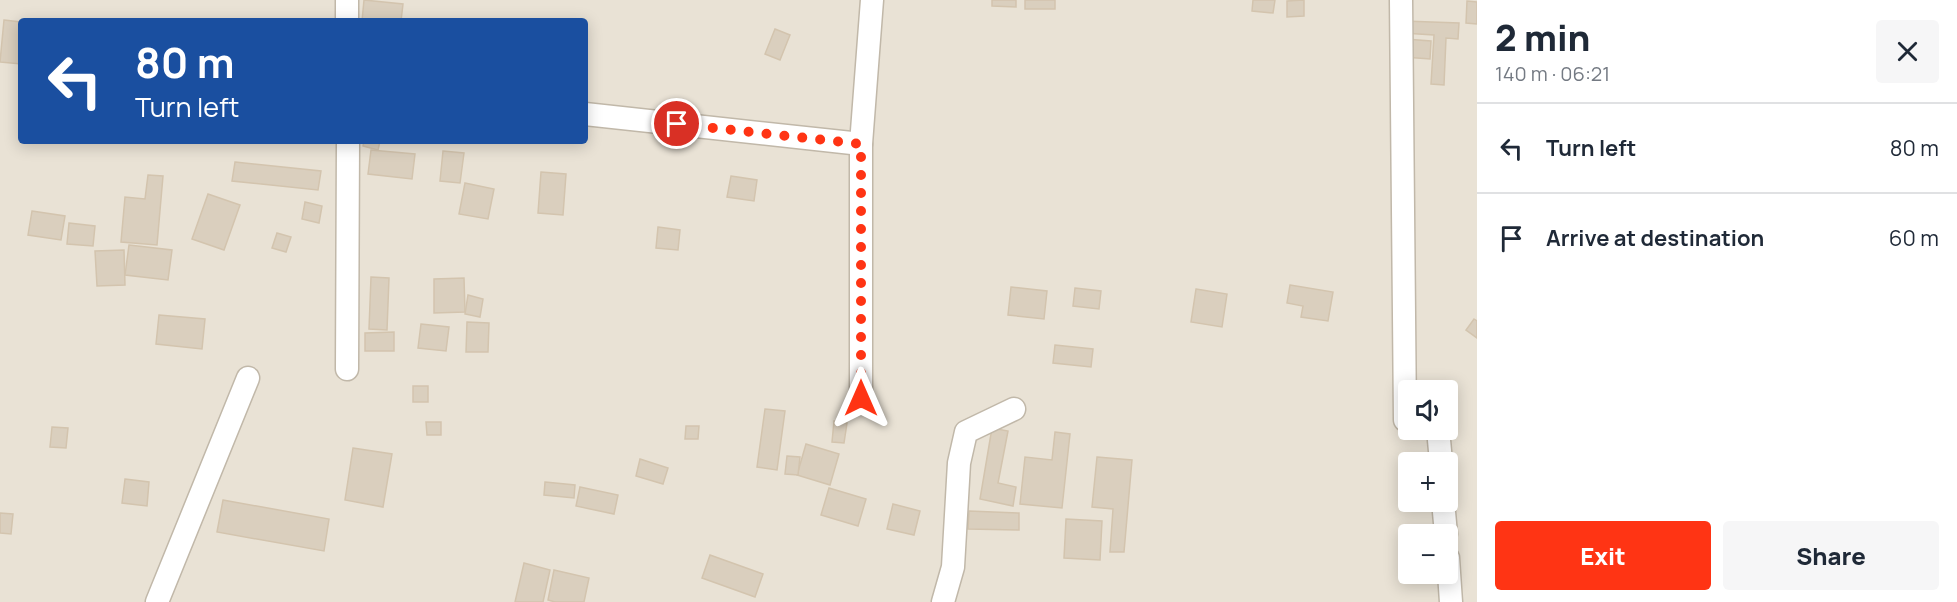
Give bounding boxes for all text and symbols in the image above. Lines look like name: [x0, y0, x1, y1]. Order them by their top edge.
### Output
text: 2 min: [1495, 13, 1590, 62]
button: close: [1876, 20, 1939, 83]
text: 80 m: [135, 33, 235, 91]
icon: left: [36, 42, 114, 120]
text: 140 m · 06:21: [1495, 60, 1610, 87]
text: Turn left: [135, 88, 239, 125]
pin: [651, 98, 702, 149]
icon: arrive: [660, 107, 693, 140]
icon: left: [1495, 132, 1528, 165]
text: Turn left: [1546, 133, 1636, 163]
text: 80 m: [1890, 133, 1939, 163]
icon: arrive: [1495, 222, 1528, 255]
text: Arrive at destination: [1546, 223, 1764, 253]
text: 60 m: [1889, 223, 1939, 253]
position arrow: [829, 366, 893, 430]
map controls: [1398, 380, 1458, 584]
button: sound: [1398, 380, 1458, 440]
button: +: [1398, 452, 1458, 512]
button: Exit: [1495, 521, 1711, 590]
button: Share: [1723, 521, 1939, 590]
button: −: [1398, 524, 1458, 584]

